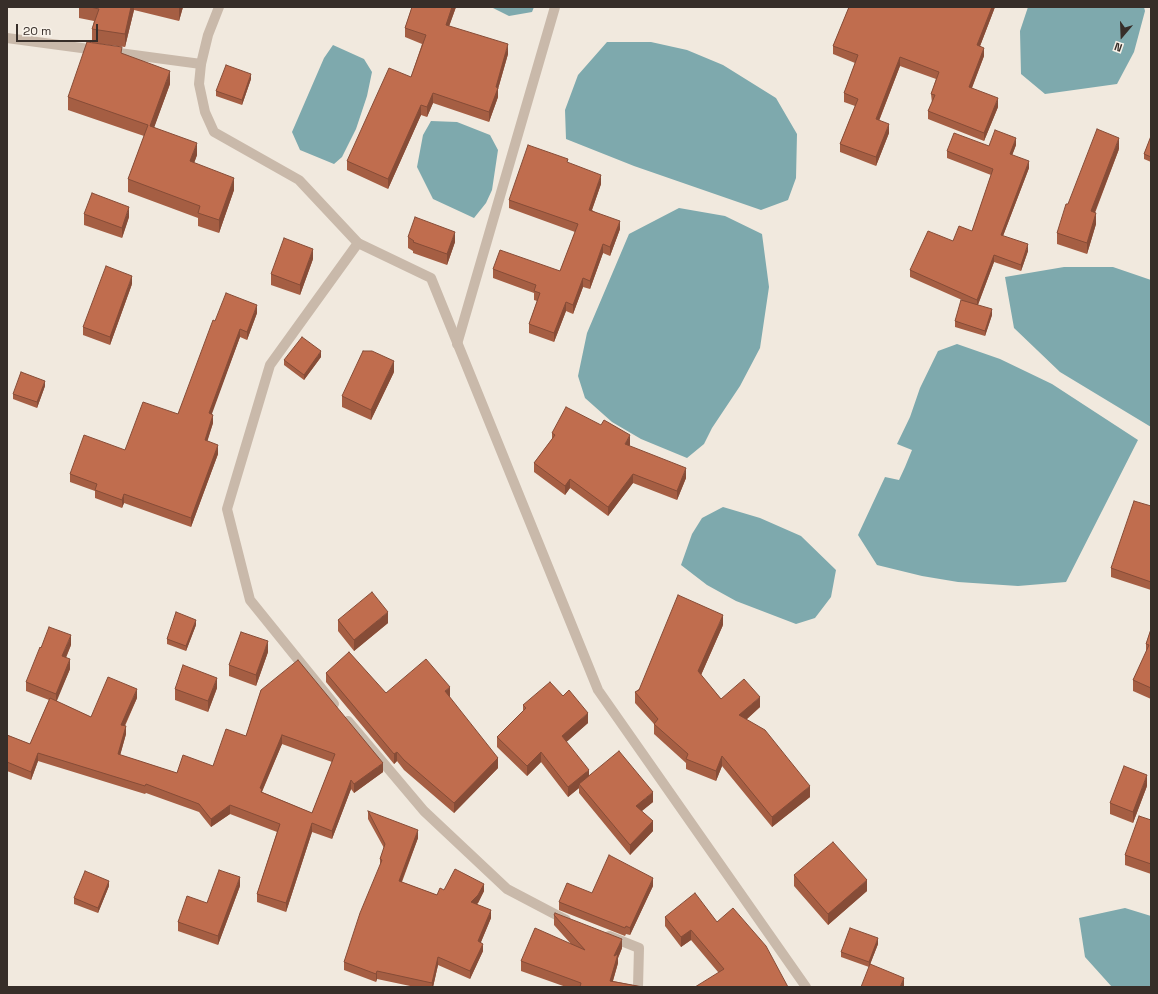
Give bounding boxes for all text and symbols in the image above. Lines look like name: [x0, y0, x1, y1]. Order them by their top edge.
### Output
scale bar: [18, 16, 100, 42]
north arrow: [1102, 16, 1142, 56]
text: 20 m: [23, 23, 51, 39]
text: N: [1112, 40, 1124, 55]

